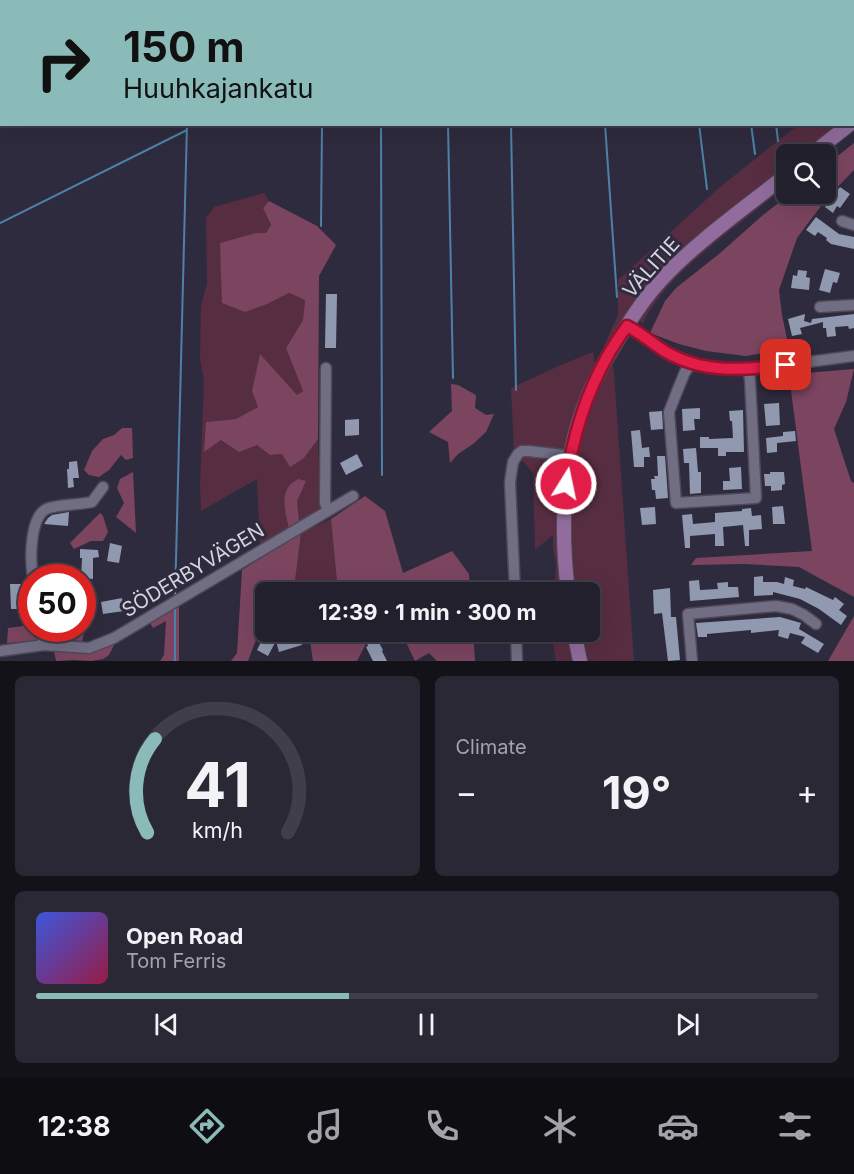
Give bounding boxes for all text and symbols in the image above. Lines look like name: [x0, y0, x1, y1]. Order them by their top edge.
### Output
text: 150 m: [123, 21, 245, 72]
icon: right: [24, 24, 102, 102]
text: Huuhkajankatu: [123, 72, 313, 105]
map controls: [776, 144, 836, 204]
button: search: [776, 144, 836, 204]
street label: VÄLITIE: [618, 232, 684, 302]
pin: [760, 339, 811, 390]
icon: arrive: [769, 348, 802, 381]
position arrow: [534, 452, 598, 516]
street label: SÖDERBYVÄGEN: [118, 518, 268, 622]
speed limit sign: 50: [18, 564, 96, 642]
text: 12:39 · 1 min · 300 m: [318, 599, 537, 625]
text: Climate: [456, 735, 527, 759]
text: 41: [184, 747, 251, 822]
text: 19°: [602, 765, 671, 820]
text: −: [456, 772, 477, 812]
text: +: [796, 772, 818, 812]
text: km/h: [192, 817, 243, 843]
text: Open Road: [126, 923, 243, 949]
text: Tom Ferris: [126, 949, 226, 973]
icon: previous: [150, 1008, 183, 1041]
icon: pause: [410, 1008, 443, 1041]
icon: next: [671, 1008, 704, 1041]
icon: directions: [186, 1105, 228, 1147]
icon: music: [304, 1105, 346, 1147]
icon: phone: [421, 1105, 463, 1147]
icon: climate: [539, 1105, 581, 1147]
icon: car: [657, 1105, 699, 1147]
icon: filters: [774, 1105, 816, 1147]
text: 12:38: [38, 1110, 110, 1143]

